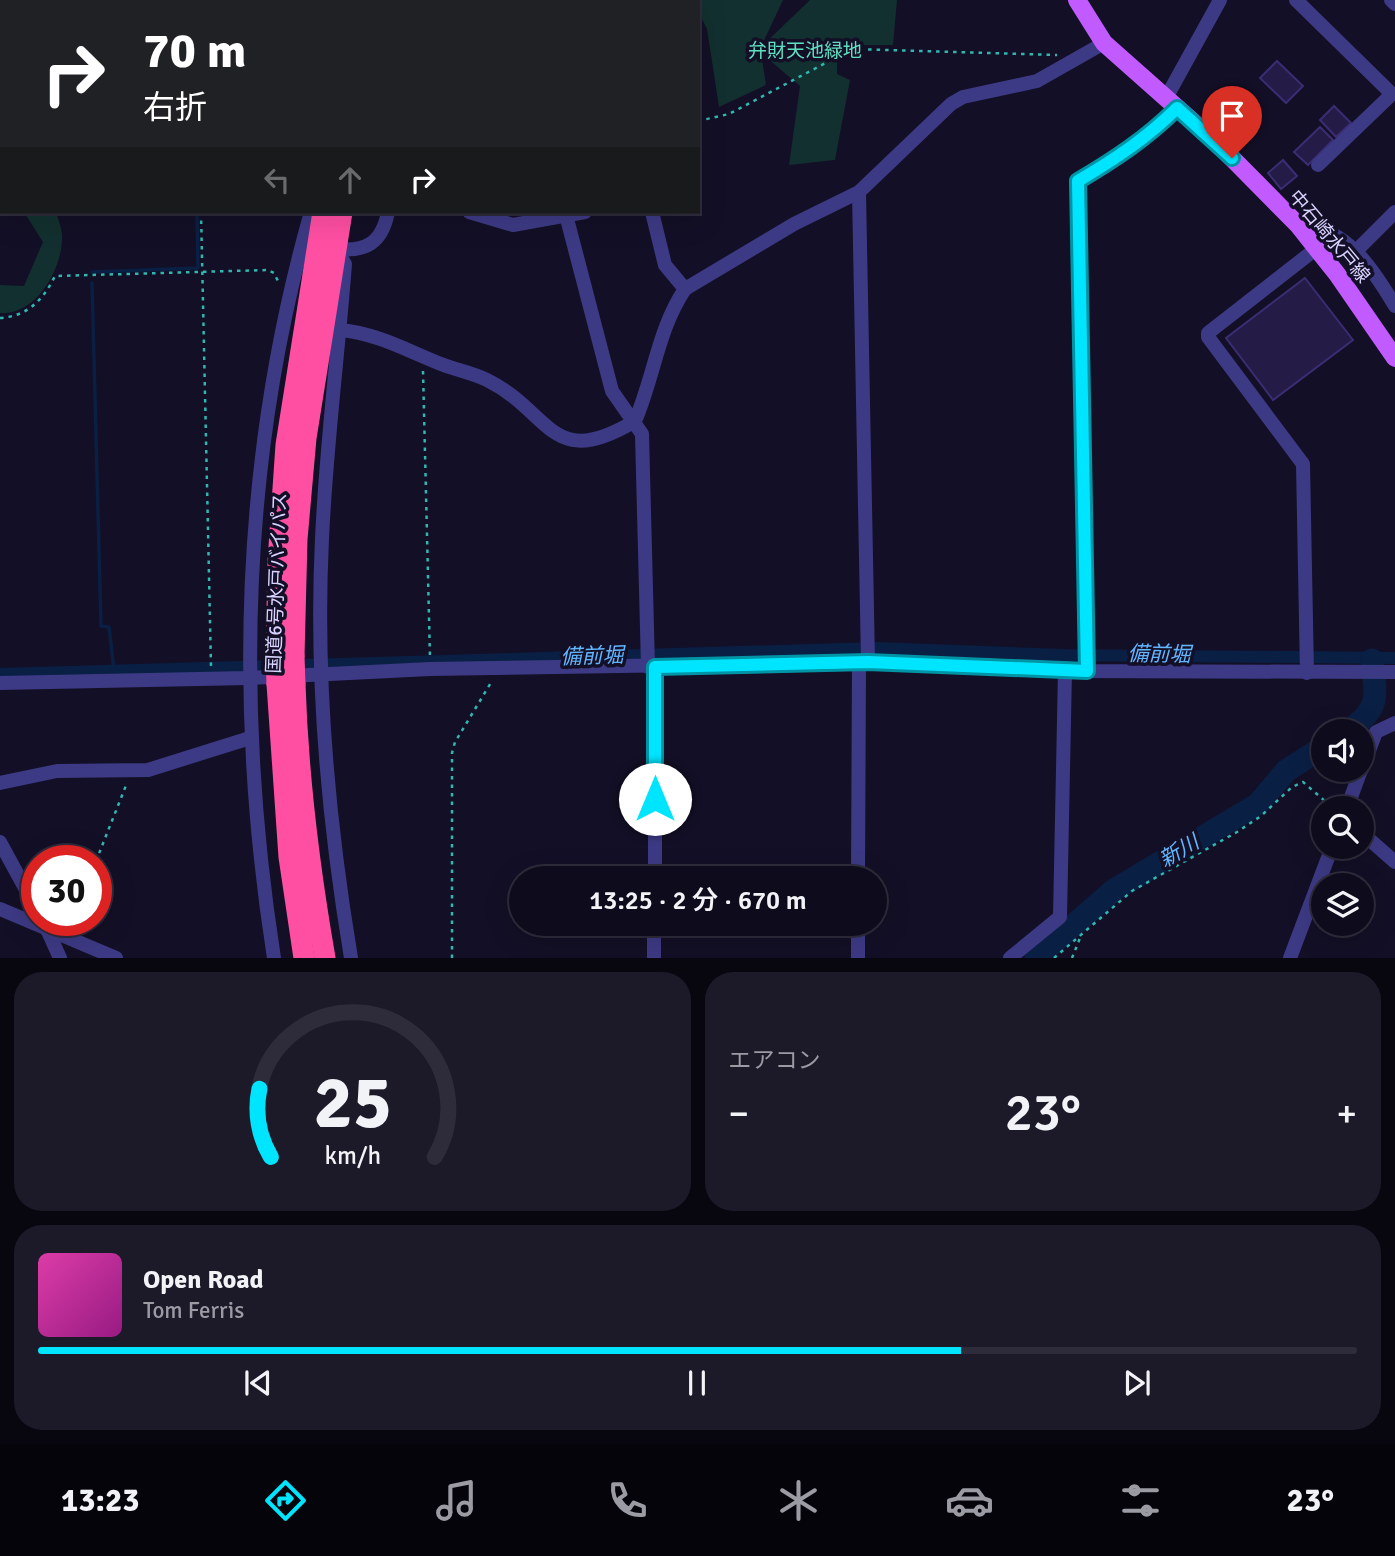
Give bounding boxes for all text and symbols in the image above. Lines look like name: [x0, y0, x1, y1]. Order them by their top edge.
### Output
text: 70 m: [143, 21, 246, 81]
icon: right: [28, 28, 119, 119]
park label: 弁財天池緑地: [748, 39, 862, 63]
pin: [1202, 86, 1262, 158]
text: 右折: [143, 88, 207, 127]
icon: arrive: [1213, 97, 1251, 135]
icon: left: [258, 161, 296, 199]
icon: ahead: [331, 161, 369, 199]
icon: right: [404, 161, 442, 199]
street label: 中石崎水戸線: [1283, 185, 1375, 288]
street label: 国道6号水戸バイパス: [262, 492, 292, 674]
water label: 備前堀: [1127, 640, 1194, 668]
water label: 備前堀: [560, 642, 627, 670]
map controls: [1311, 719, 1374, 936]
button: sound: [1311, 719, 1374, 782]
position arrow: [618, 762, 692, 836]
button: search: [1311, 796, 1374, 859]
water label: 新川: [1154, 828, 1205, 873]
speed limit sign: 30: [21, 845, 112, 936]
button: layers: [1311, 873, 1374, 936]
text: 13:25 · 2 分 · 670 m: [589, 885, 807, 917]
text: エアコン: [729, 1046, 821, 1075]
text: 25: [313, 1060, 392, 1149]
text: 23°: [1005, 1081, 1081, 1145]
text: −: [729, 1090, 749, 1137]
text: +: [1336, 1090, 1357, 1137]
text: km/h: [324, 1140, 381, 1171]
text: Open Road: [143, 1264, 264, 1296]
text: Tom Ferris: [143, 1296, 244, 1325]
icon: previous: [239, 1364, 277, 1402]
icon: pause: [678, 1364, 716, 1402]
icon: next: [1118, 1364, 1156, 1402]
icon: directions: [261, 1476, 310, 1525]
icon: music: [432, 1476, 481, 1525]
icon: phone: [603, 1476, 652, 1525]
icon: climate: [774, 1476, 823, 1525]
icon: car: [945, 1476, 994, 1525]
icon: filters: [1116, 1476, 1165, 1525]
text: 13:23: [61, 1481, 139, 1520]
text: 23°: [1287, 1481, 1334, 1520]

